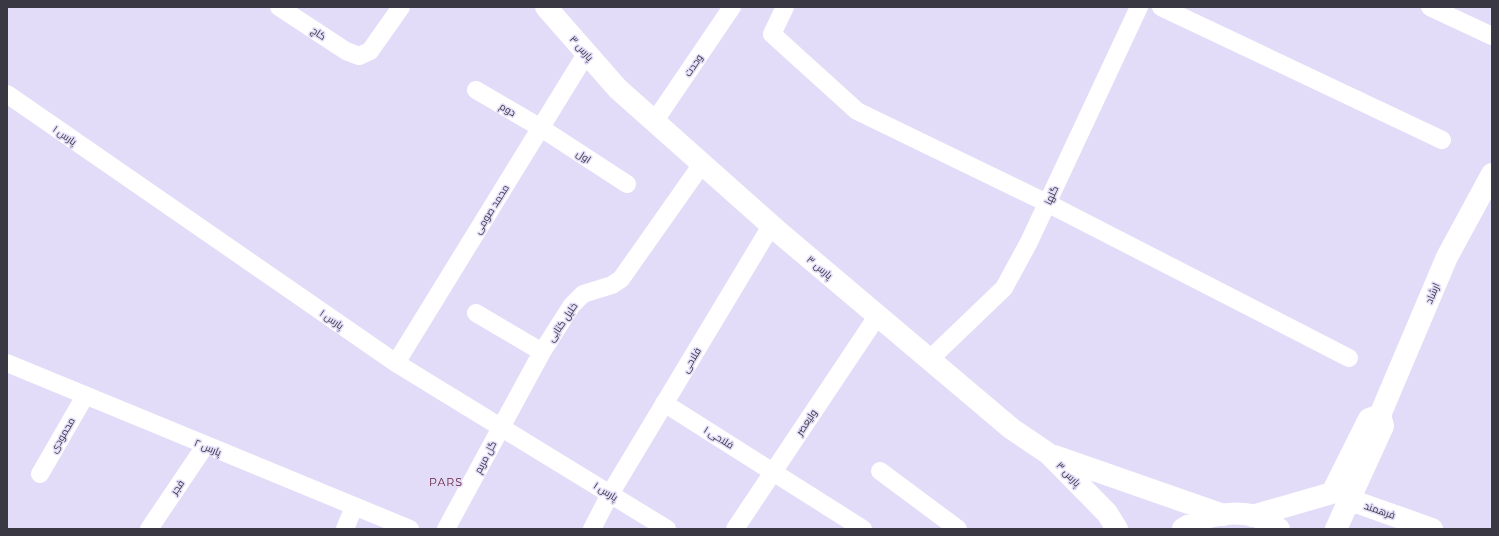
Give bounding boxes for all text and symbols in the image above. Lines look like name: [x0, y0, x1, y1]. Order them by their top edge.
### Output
street label: کاج: [309, 24, 329, 43]
street label: پارس ۳: [567, 33, 597, 64]
street label: وحدت: [681, 52, 706, 79]
street label: دوم: [497, 100, 518, 120]
street label: پارس ۱: [50, 123, 79, 148]
street label: اول: [574, 147, 593, 166]
street label: محمد صومی: [471, 182, 512, 237]
street label: گلها: [1041, 184, 1061, 207]
street label: پارس ۳: [804, 253, 836, 282]
street label: ارشاد: [1422, 281, 1443, 306]
street label: خلیل کتابی: [544, 300, 580, 344]
street label: پارس ۱: [317, 307, 346, 332]
street label: فلاحی: [679, 345, 704, 375]
street label: ولیعصر: [792, 407, 820, 439]
street label: محمودی: [47, 415, 78, 455]
street label: فلاحی ۱: [701, 423, 736, 452]
street label: پارس ۲: [192, 436, 224, 459]
street label: گل مریم: [471, 439, 500, 476]
street label: پارس ۳: [1054, 459, 1084, 490]
district label: PARS: [429, 475, 463, 489]
street label: فجر: [167, 477, 187, 498]
street label: پارس ۱: [591, 479, 621, 504]
street label: فرهمند: [1363, 499, 1397, 522]

